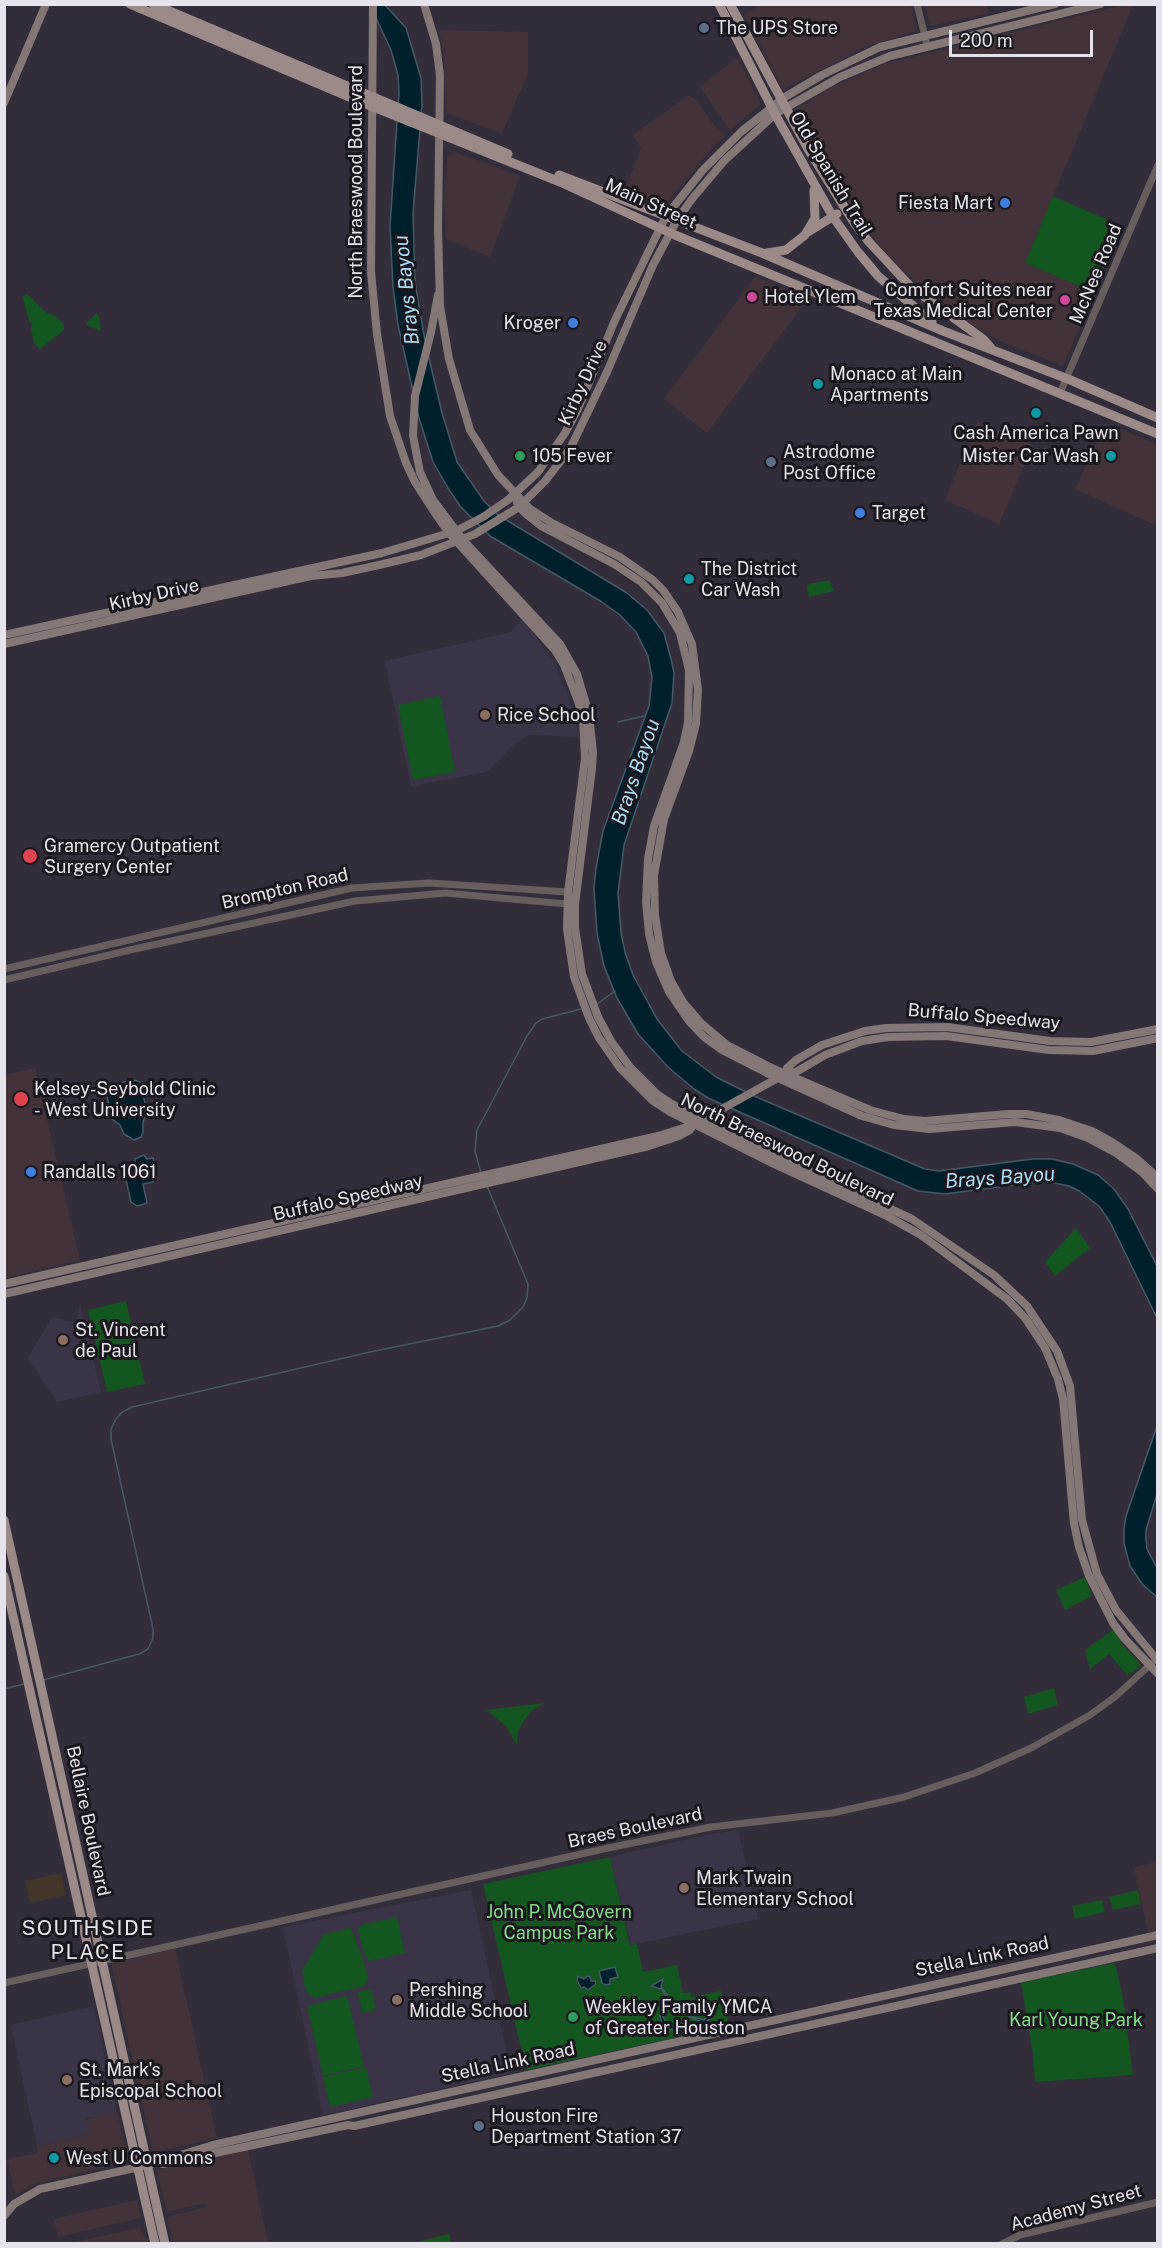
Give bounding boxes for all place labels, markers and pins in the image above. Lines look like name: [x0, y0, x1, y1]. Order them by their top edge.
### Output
place label: The UPS Store: [716, 17, 838, 39]
marker: The UPS Store: [697, 21, 711, 35]
place label: Fiesta Mart: [898, 192, 993, 214]
marker: Fiesta Mart: [998, 196, 1012, 210]
place label: Comfort Suites near Texas Medical Center: [874, 279, 1053, 322]
place label: Hotel Ylem: [764, 286, 856, 308]
marker: Hotel Ylem: [745, 290, 759, 304]
marker: Comfort Suites near Texas Medical Center: [1058, 293, 1072, 307]
place label: Kroger: [504, 312, 561, 334]
marker: Kroger: [566, 316, 580, 330]
place label: Monaco at Main Apartments: [830, 363, 962, 406]
marker: Monaco at Main Apartments: [811, 377, 825, 391]
marker: Cash America Pawn: [1029, 406, 1043, 420]
place label: Cash America Pawn: [953, 422, 1119, 444]
place label: Astrodome Post Office: [783, 441, 876, 484]
place label: 105 Fever: [532, 445, 613, 467]
place label: Mister Car Wash: [962, 445, 1099, 467]
marker: 105 Fever: [513, 449, 527, 463]
marker: Mister Car Wash: [1104, 449, 1118, 463]
marker: Astrodome Post Office: [764, 455, 778, 469]
place label: Target: [872, 502, 926, 524]
marker: Target: [853, 506, 867, 520]
place label: The District Car Wash: [701, 558, 797, 600]
marker: The District Car Wash: [682, 572, 696, 586]
place label: Rice School: [497, 704, 596, 726]
marker: Rice School: [478, 708, 492, 722]
place label: Gramercy Outpatient Surgery Center: [44, 835, 220, 878]
marker: Gramercy Outpatient Surgery Center: [21, 847, 39, 865]
place label: Kelsey-Seybold Clinic - West University: [34, 1078, 216, 1120]
marker: Kelsey-Seybold Clinic - West University: [12, 1090, 30, 1108]
place label: Randalls 1061: [43, 1161, 157, 1183]
marker: Randalls 1061: [24, 1165, 38, 1179]
place label: St. Vincent de Paul: [75, 1319, 166, 1362]
marker: St. Vincent de Paul: [56, 1333, 70, 1347]
place label: Mark Twain Elementary School: [696, 1867, 854, 1910]
marker: Mark Twain Elementary School: [677, 1881, 691, 1895]
place label: Pershing Middle School: [409, 1979, 528, 2022]
marker: Pershing Middle School: [390, 1993, 404, 2007]
place label: Weekley Family YMCA of Greater Houston: [585, 1996, 772, 2038]
marker: Weekley Family YMCA of Greater Houston: [566, 2010, 580, 2024]
place label: St. Mark's Episcopal School: [79, 2059, 222, 2102]
marker: St. Mark's Episcopal School: [60, 2073, 74, 2087]
place label: Houston Fire Department Station 37: [491, 2105, 682, 2148]
marker: Houston Fire Department Station 37: [472, 2119, 486, 2133]
place label: West U Commons: [66, 2147, 213, 2169]
marker: West U Commons: [47, 2151, 61, 2165]

